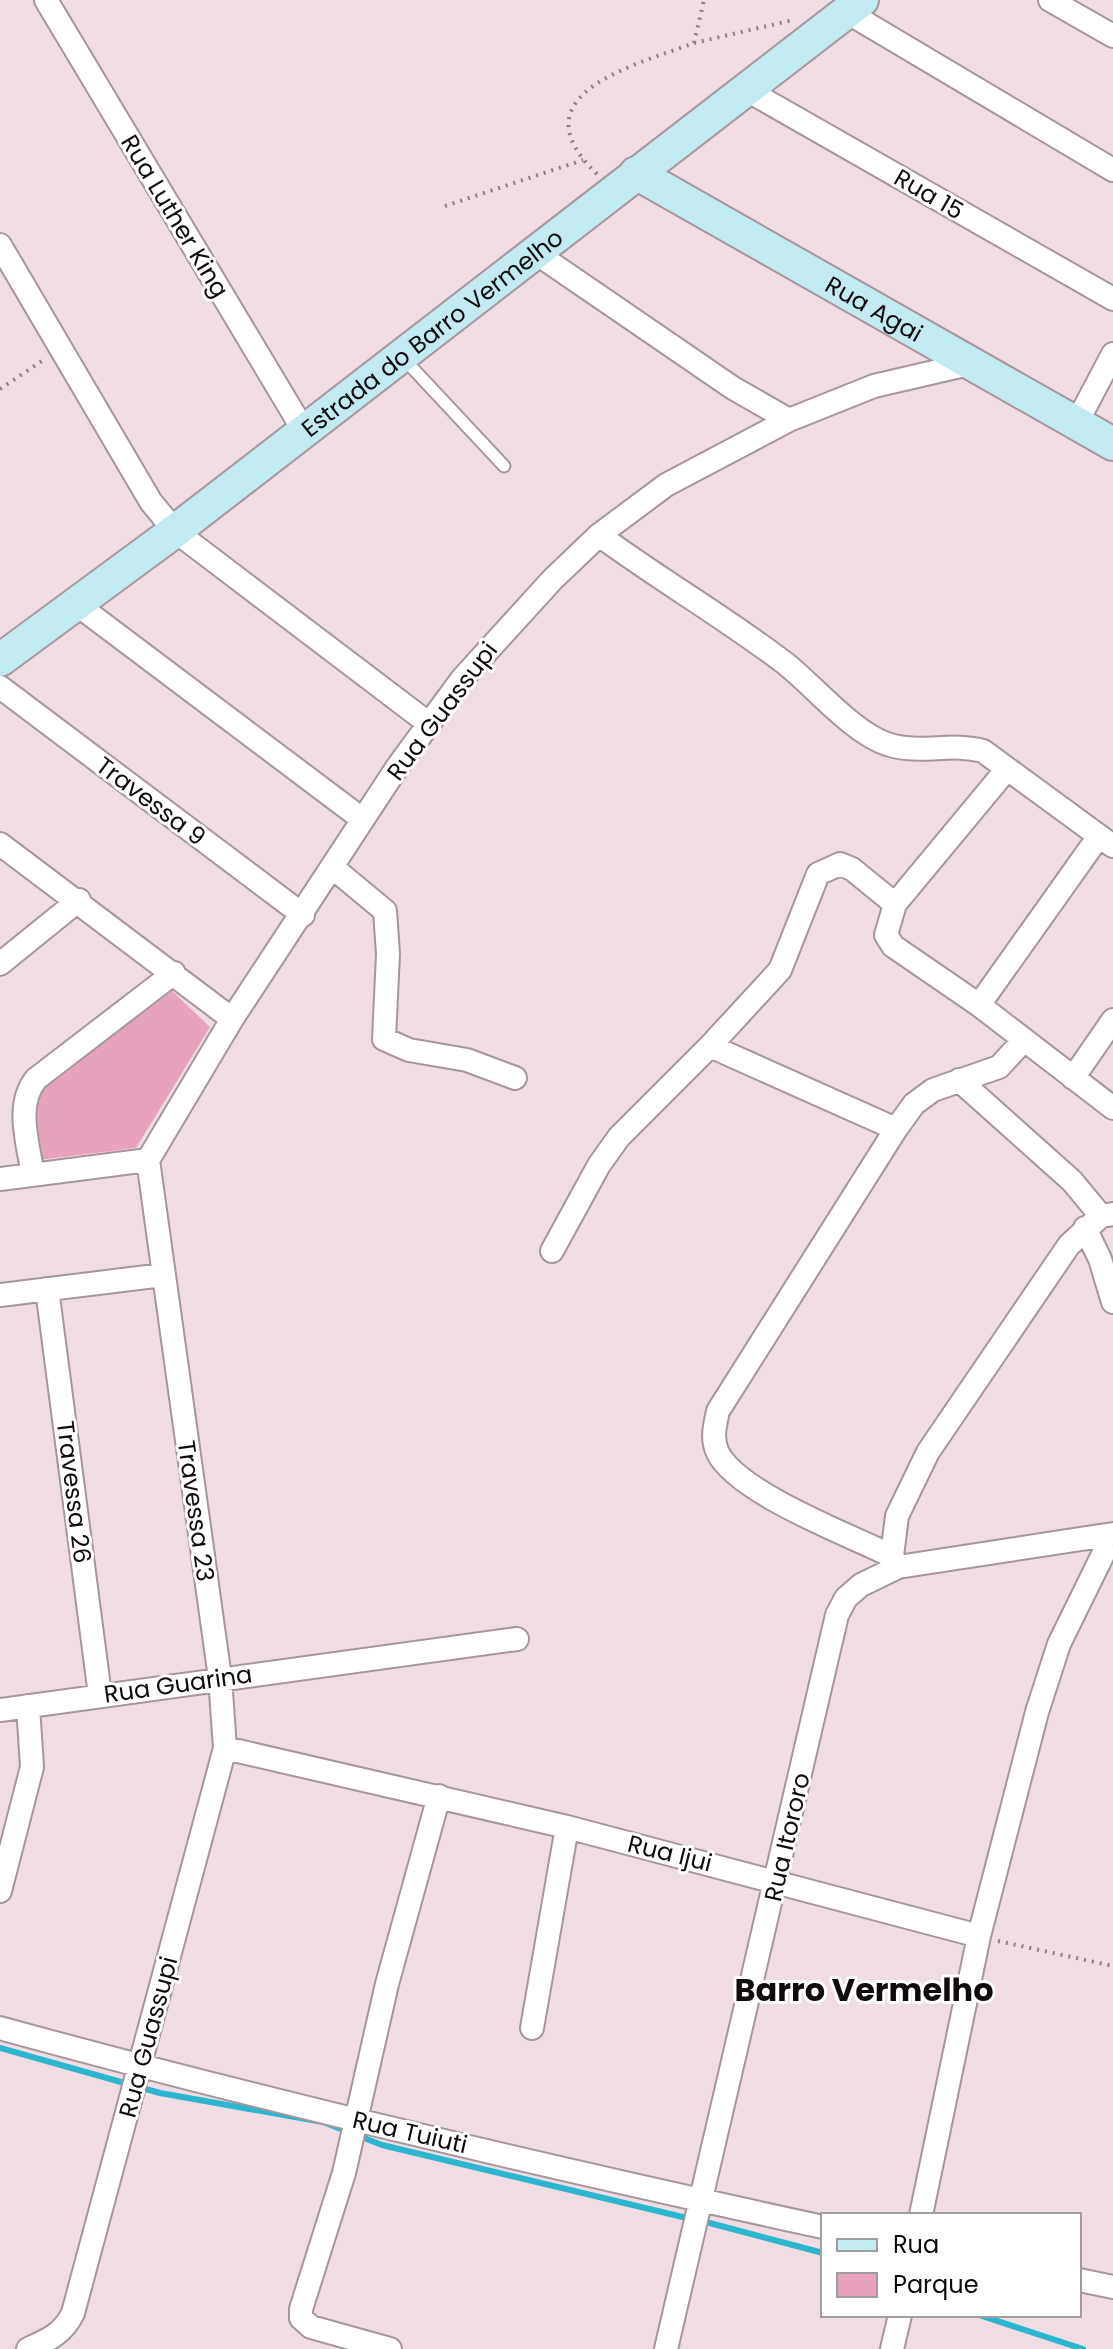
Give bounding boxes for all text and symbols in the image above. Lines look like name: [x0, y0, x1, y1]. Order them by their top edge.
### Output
street label: Rua Luther King: [113, 128, 237, 304]
street label: Rua 15: [888, 161, 970, 227]
street label: Estrada do Barro Vermelho: [294, 221, 570, 444]
street label: Rua Agai: [819, 268, 929, 349]
street label: Rua Guassupi: [379, 635, 505, 787]
street label: Travessa 9: [89, 749, 213, 853]
street label: Travessa 26: [49, 1419, 99, 1565]
street label: Travessa 23: [170, 1438, 222, 1584]
street label: Rua Guarina: [102, 1657, 254, 1711]
street label: Rua Itororo: [756, 1769, 818, 1905]
street label: Rua Ijui: [624, 1827, 716, 1879]
street label: Rua Guassupi: [111, 1953, 185, 2121]
district label: Barro Vermelho: [734, 1967, 994, 2012]
street label: Rua Tuiuti: [349, 2103, 471, 2161]
legend: [821, 2213, 1081, 2317]
text: Rua: [893, 2228, 939, 2261]
text: Parque: [893, 2268, 979, 2301]

